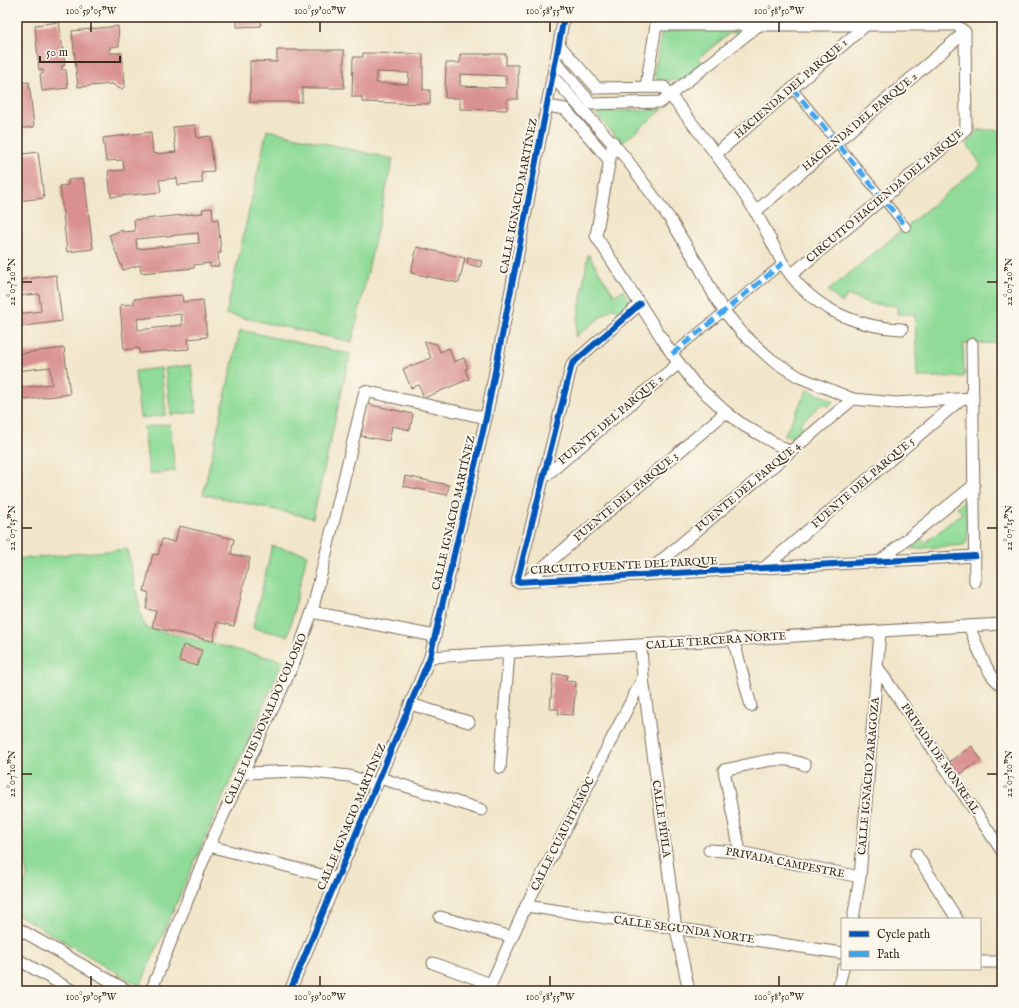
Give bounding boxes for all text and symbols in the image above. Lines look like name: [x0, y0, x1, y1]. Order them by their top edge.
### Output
text: 100°59'05"W: [66, 5, 117, 18]
text: 100°59'00"W: [294, 5, 346, 18]
text: 100°58'55"W: [526, 5, 575, 18]
text: 100°58'50"W: [754, 5, 804, 18]
street label: HACIENDA DEL PARQUE 1: [732, 36, 850, 142]
scale bar: [40, 38, 120, 64]
text: 50 m: [46, 45, 68, 60]
street label: HACIENDA DEL PARQUE 2: [799, 70, 921, 174]
street label: CALLE IGNACIO MARTÍNEZ: [497, 117, 541, 275]
street label: CIRCUITO HACIENDA DEL PARQUE: [803, 126, 967, 266]
text: 22°07'20"N: [6, 258, 19, 306]
text: 22°07'20"N: [1003, 258, 1016, 306]
street label: FUENTE DEL PARQUE 2: [556, 372, 666, 468]
street label: CALLE IGNACIO MARTÍNEZ: [429, 434, 479, 592]
street label: FUENTE DEL PARQUE 5: [809, 434, 917, 532]
street label: FUENTE DEL PARQUE 4: [692, 438, 804, 535]
street label: FUENTE DEL PARQUE 3: [571, 449, 681, 545]
text: 22°07'15"N: [6, 505, 19, 551]
text: 22°07'15"N: [1003, 505, 1016, 551]
street label: CIRCUITO FUENTE DEL PARQUE: [530, 554, 718, 578]
street label: CALLE TERCERA NORTE: [645, 629, 787, 653]
street label: CALLE LUIS DONALDO COLOSIO: [222, 631, 310, 807]
street label: CALLE IGNACIO ZARAGOZA: [855, 696, 883, 856]
street label: PRIVADA DE MONREAL: [898, 701, 982, 817]
street label: CALLE IGNACIO MARTÍNEZ: [315, 741, 389, 893]
text: 22°07'10"N: [6, 750, 19, 798]
text: 22°07'10"N: [1003, 750, 1016, 798]
street label: CALLE CUAUHTÉMOC: [528, 774, 598, 893]
street label: CALLE PÍPILA: [649, 779, 673, 859]
street label: PRIVADA CAMPESTRE: [724, 845, 846, 881]
street label: CALLE SEGUNDA NORTE: [613, 913, 756, 947]
legend: [841, 918, 981, 970]
text: Cycle path: [877, 927, 931, 943]
text: Path: [877, 947, 900, 962]
text: 100°59'05"W: [66, 991, 117, 1004]
text: 100°59'00"W: [294, 991, 346, 1004]
text: 100°58'55"W: [526, 991, 575, 1004]
text: 100°58'50"W: [754, 991, 804, 1004]

